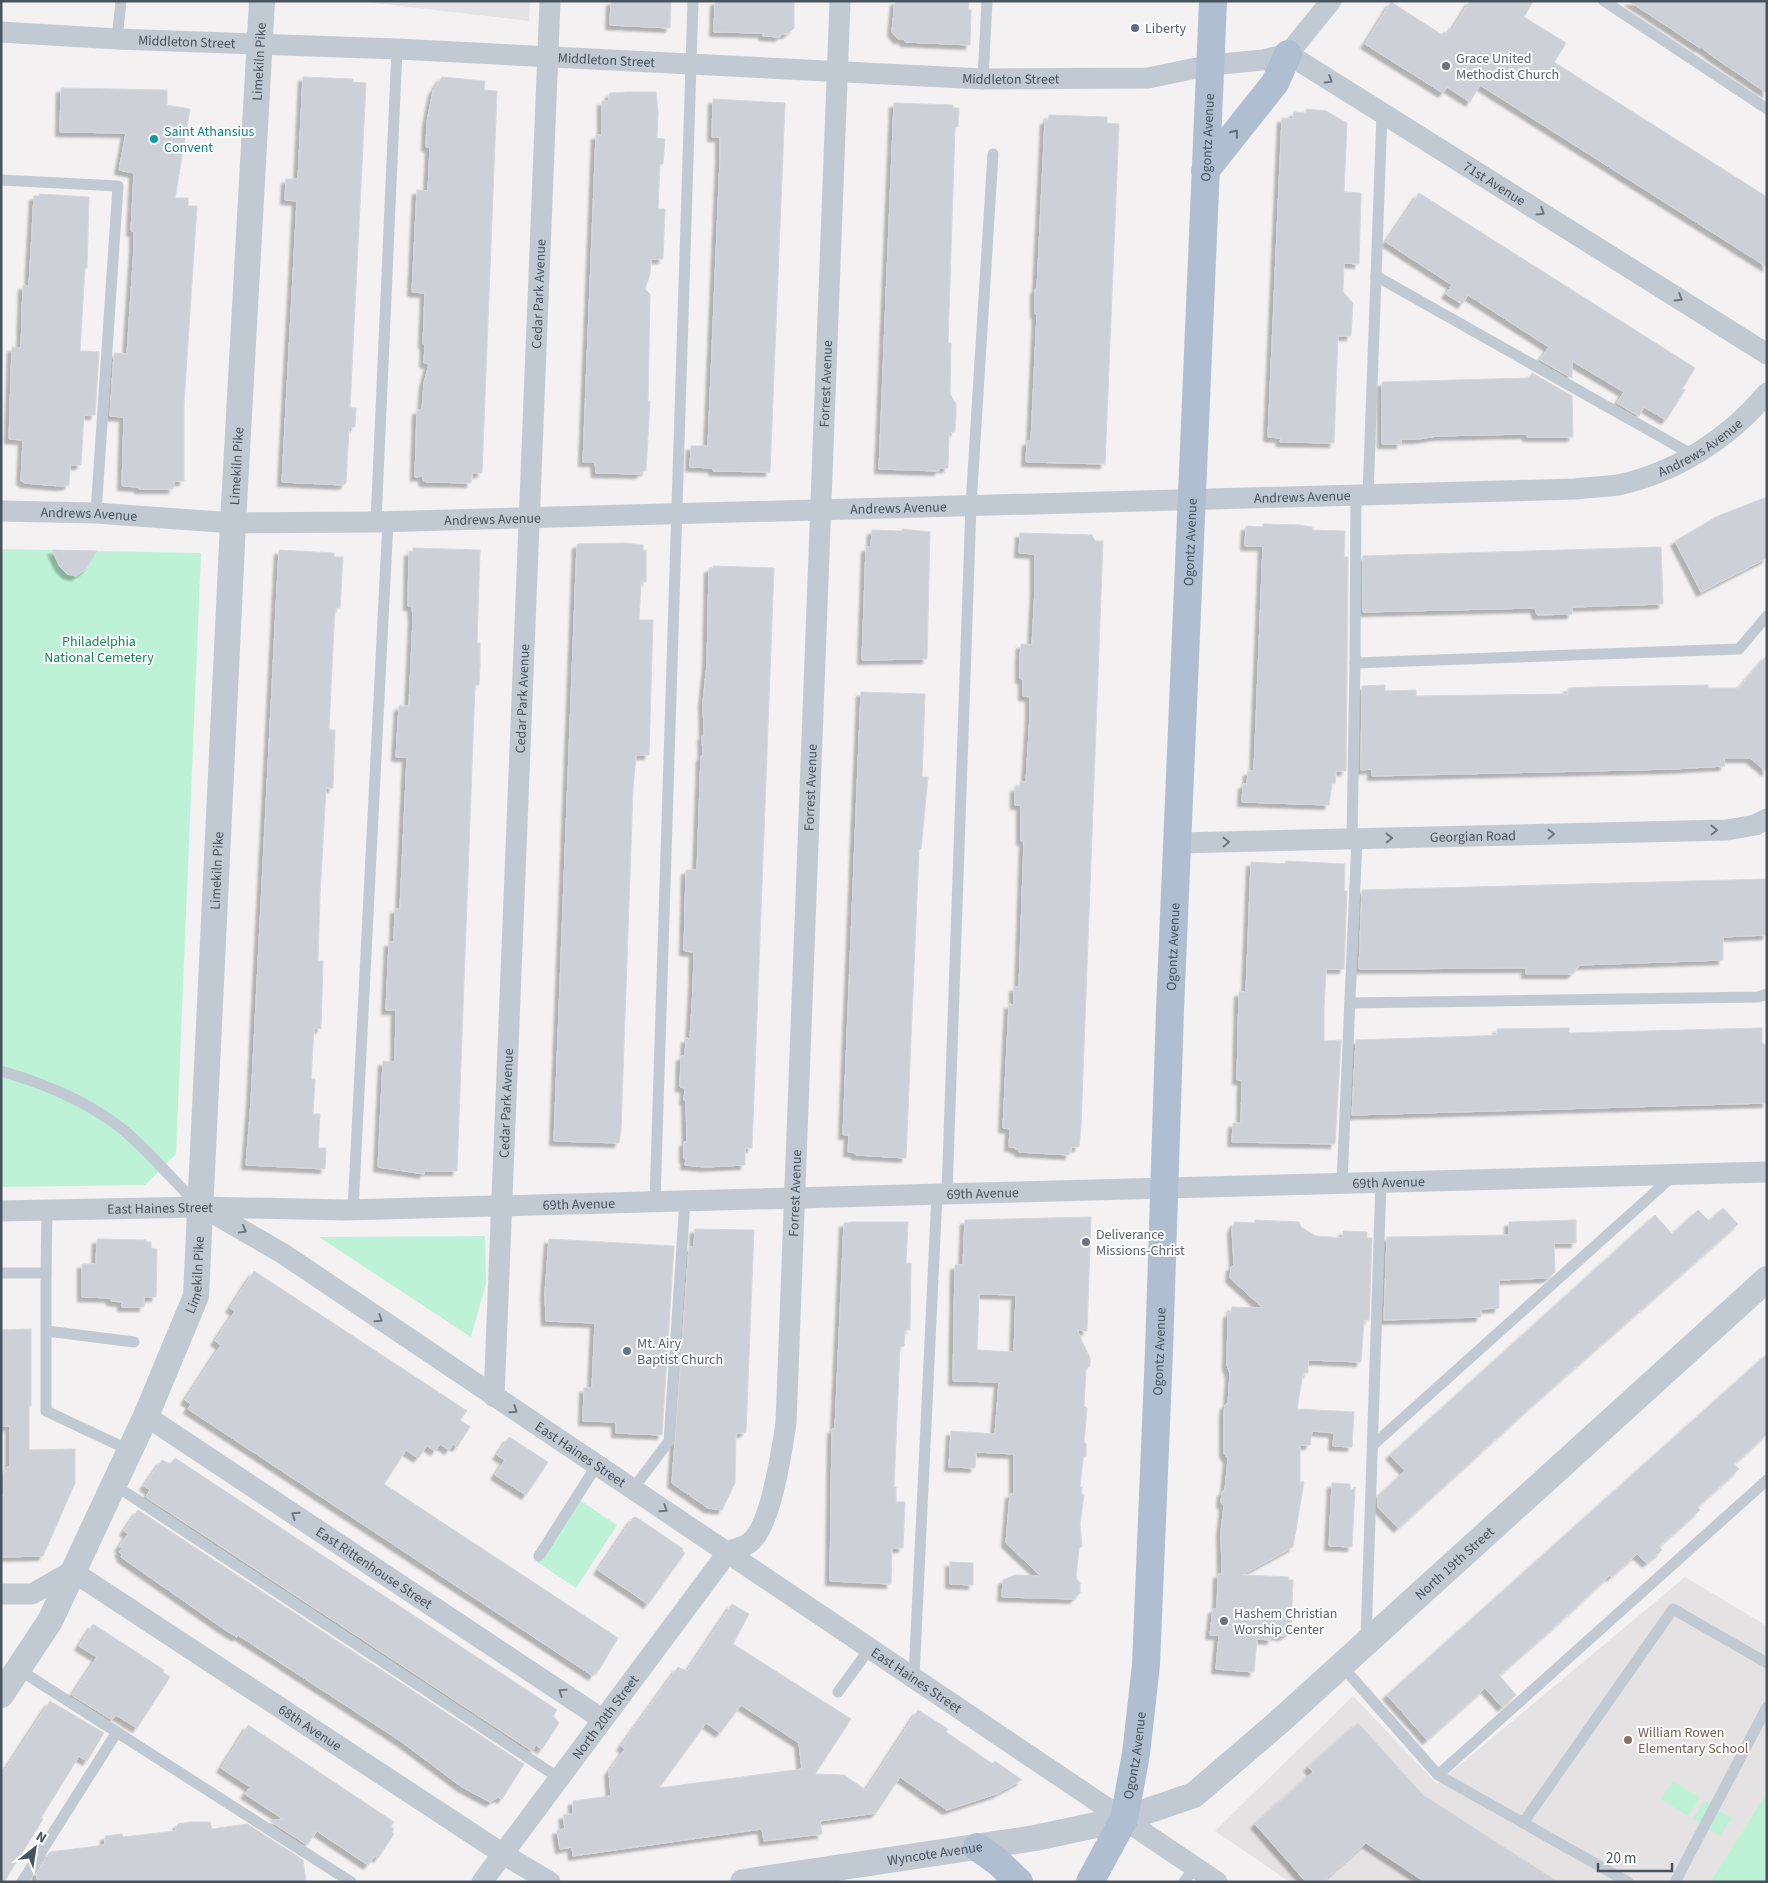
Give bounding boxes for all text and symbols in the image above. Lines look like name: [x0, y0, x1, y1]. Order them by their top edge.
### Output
place label: Liberty: [1145, 19, 1187, 39]
street label: Limekiln Pike: [247, 22, 272, 101]
marker: Liberty: [1129, 22, 1141, 34]
street label: Middleton Street: [138, 31, 236, 54]
street label: Middleton Street: [557, 48, 656, 73]
place label: Grace United Methodist Church: [1456, 49, 1559, 85]
marker: Grace United Methodist Church: [1440, 60, 1452, 72]
street label: Middleton Street: [962, 69, 1060, 90]
one-way arrow: [1324, 73, 1333, 83]
street label: Ogontz Avenue: [1196, 93, 1220, 182]
place label: Saint Athansius Convent: [164, 122, 255, 158]
one-way arrow: [1230, 130, 1238, 139]
marker: Saint Athansius Convent: [148, 133, 160, 145]
street label: 71st Avenue: [1459, 157, 1529, 211]
one-way arrow: [1535, 206, 1544, 216]
street label: Cedar Park Avenue: [527, 239, 551, 349]
one-way arrow: [1673, 292, 1682, 302]
street label: Forrest Avenue: [815, 340, 838, 428]
street label: Andrews Avenue: [1655, 414, 1747, 483]
street label: Limekiln Pike: [225, 426, 249, 506]
street label: Andrews Avenue: [1254, 486, 1351, 509]
street label: Andrews Avenue: [850, 497, 947, 520]
street label: Ogontz Avenue: [1179, 498, 1203, 587]
street label: Andrews Avenue: [40, 503, 138, 527]
street label: Andrews Avenue: [444, 508, 541, 531]
park label: Philadelphia National Cemetery: [44, 632, 154, 668]
street label: Cedar Park Avenue: [511, 643, 535, 754]
street label: Forrest Avenue: [799, 744, 823, 831]
one-way arrow: [1710, 825, 1718, 835]
street label: Georgian Road: [1430, 826, 1516, 848]
one-way arrow: [1548, 829, 1556, 839]
street label: Limekiln Pike: [205, 831, 229, 910]
one-way arrow: [1386, 833, 1393, 843]
one-way arrow: [1223, 837, 1231, 847]
street label: Ogontz Avenue: [1162, 902, 1186, 991]
street label: Cedar Park Avenue: [495, 1048, 519, 1158]
street label: Forrest Avenue: [784, 1149, 807, 1237]
street label: 69th Avenue: [1352, 1172, 1425, 1194]
street label: 69th Avenue: [946, 1183, 1019, 1205]
street label: 69th Avenue: [542, 1194, 615, 1216]
street label: East Haines Street: [107, 1198, 213, 1220]
one-way arrow: [238, 1224, 247, 1234]
place label: Deliverance Missions-Christ: [1096, 1225, 1185, 1261]
street label: Limekiln Pike: [181, 1236, 210, 1317]
marker: Deliverance Missions-Christ: [1080, 1236, 1092, 1248]
street label: Ogontz Avenue: [1148, 1307, 1171, 1396]
one-way arrow: [373, 1313, 383, 1322]
place label: Mt. Airy Baptist Church: [637, 1334, 723, 1370]
marker: Mt. Airy Baptist Church: [621, 1345, 633, 1357]
one-way arrow: [508, 1404, 517, 1413]
street label: East Haines Street: [531, 1417, 630, 1493]
one-way arrow: [658, 1503, 668, 1512]
one-way arrow: [291, 1512, 301, 1521]
street label: East Rittenhouse Street: [311, 1522, 436, 1615]
street label: North 19th Street: [1411, 1522, 1499, 1605]
place label: Hashem Christian Worship Center: [1234, 1604, 1337, 1640]
marker: Hashem Christian Worship Center: [1218, 1615, 1230, 1627]
street label: East Haines Street: [867, 1643, 966, 1719]
street label: North 20th Street: [568, 1671, 644, 1764]
one-way arrow: [558, 1689, 567, 1698]
street label: 68th Avenue: [274, 1700, 345, 1756]
street label: Ogontz Avenue: [1119, 1711, 1152, 1801]
place label: William Rowen Elementary School: [1638, 1723, 1749, 1759]
marker: William Rowen Elementary School: [1622, 1734, 1634, 1746]
north arrow: [10, 1823, 60, 1873]
text: N: [32, 1827, 50, 1849]
street label: Wyncote Avenue: [886, 1837, 984, 1871]
scale bar: [1598, 1840, 1672, 1872]
text: 20 m: [1606, 1848, 1636, 1869]

